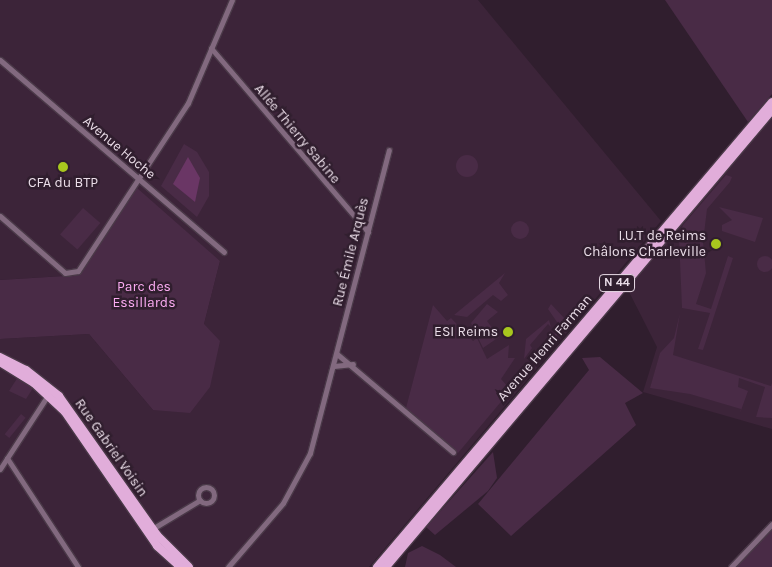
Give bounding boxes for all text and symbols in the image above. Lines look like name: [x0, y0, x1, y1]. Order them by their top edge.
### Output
street label: Allée Thierry Sabine: [251, 81, 343, 187]
street label: Avenue Hoche: [79, 113, 159, 183]
marker: CFA du BTP: [57, 161, 69, 173]
place label: CFA du BTP: [28, 175, 98, 191]
street label: Rue Émile Arquès: [329, 196, 373, 308]
place label: I.U.T de Reims Châlons Charleville: [583, 228, 706, 260]
marker: I.U.T de Reims Châlons Charleville: [710, 238, 722, 250]
road number: N 44: [598, 274, 636, 292]
park label: Parc des Essillards: [112, 279, 176, 312]
street label: Avenue Henri Farman: [494, 291, 596, 405]
place label: ESI Reims: [434, 324, 498, 340]
marker: ESI Reims: [502, 326, 514, 338]
street label: Rue Gabriel Voisin: [71, 396, 151, 500]

